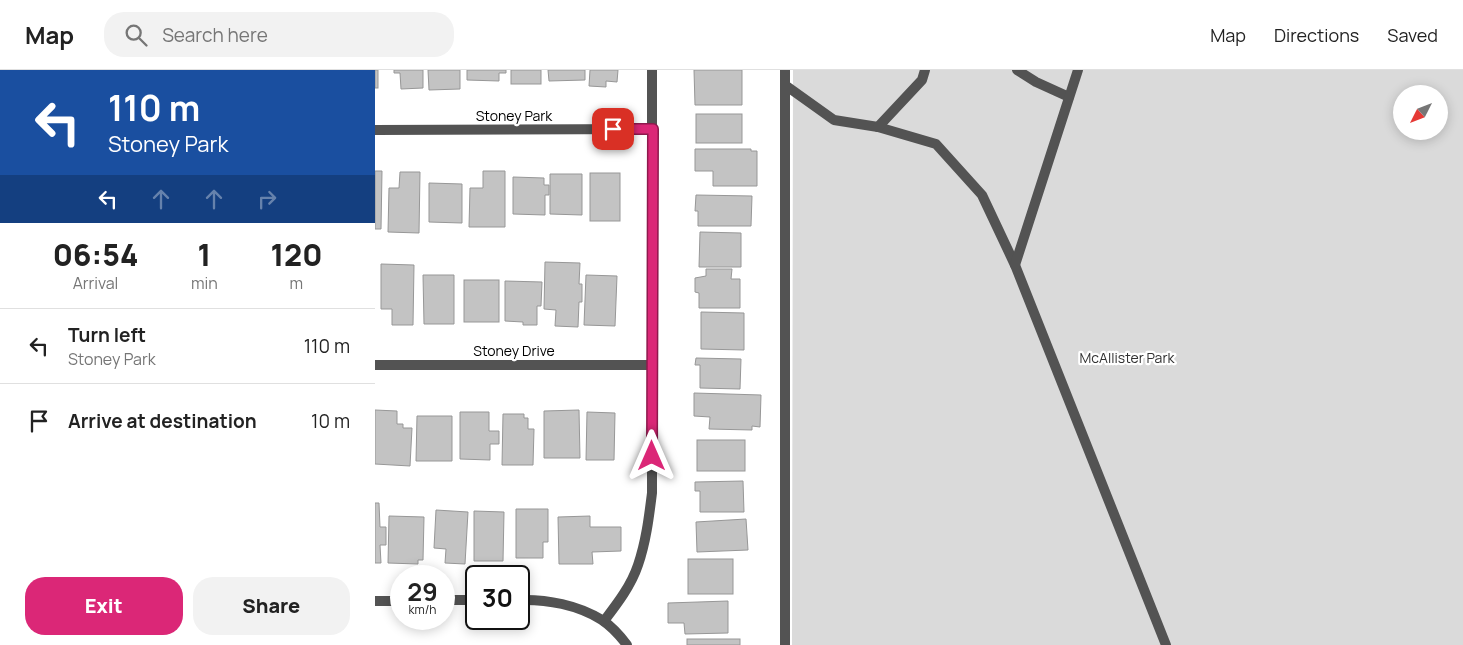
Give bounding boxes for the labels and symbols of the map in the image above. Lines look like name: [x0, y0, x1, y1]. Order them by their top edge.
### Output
north arrow: [1393, 85, 1447, 140]
street label: Stoney Park: [476, 106, 553, 125]
pin: [592, 108, 634, 150]
street label: Stoney Drive: [473, 341, 555, 360]
park label: McAllister Park: [1080, 348, 1175, 367]
position arrow: [625, 429, 677, 481]
speed limit sign: 30: [465, 565, 530, 630]

